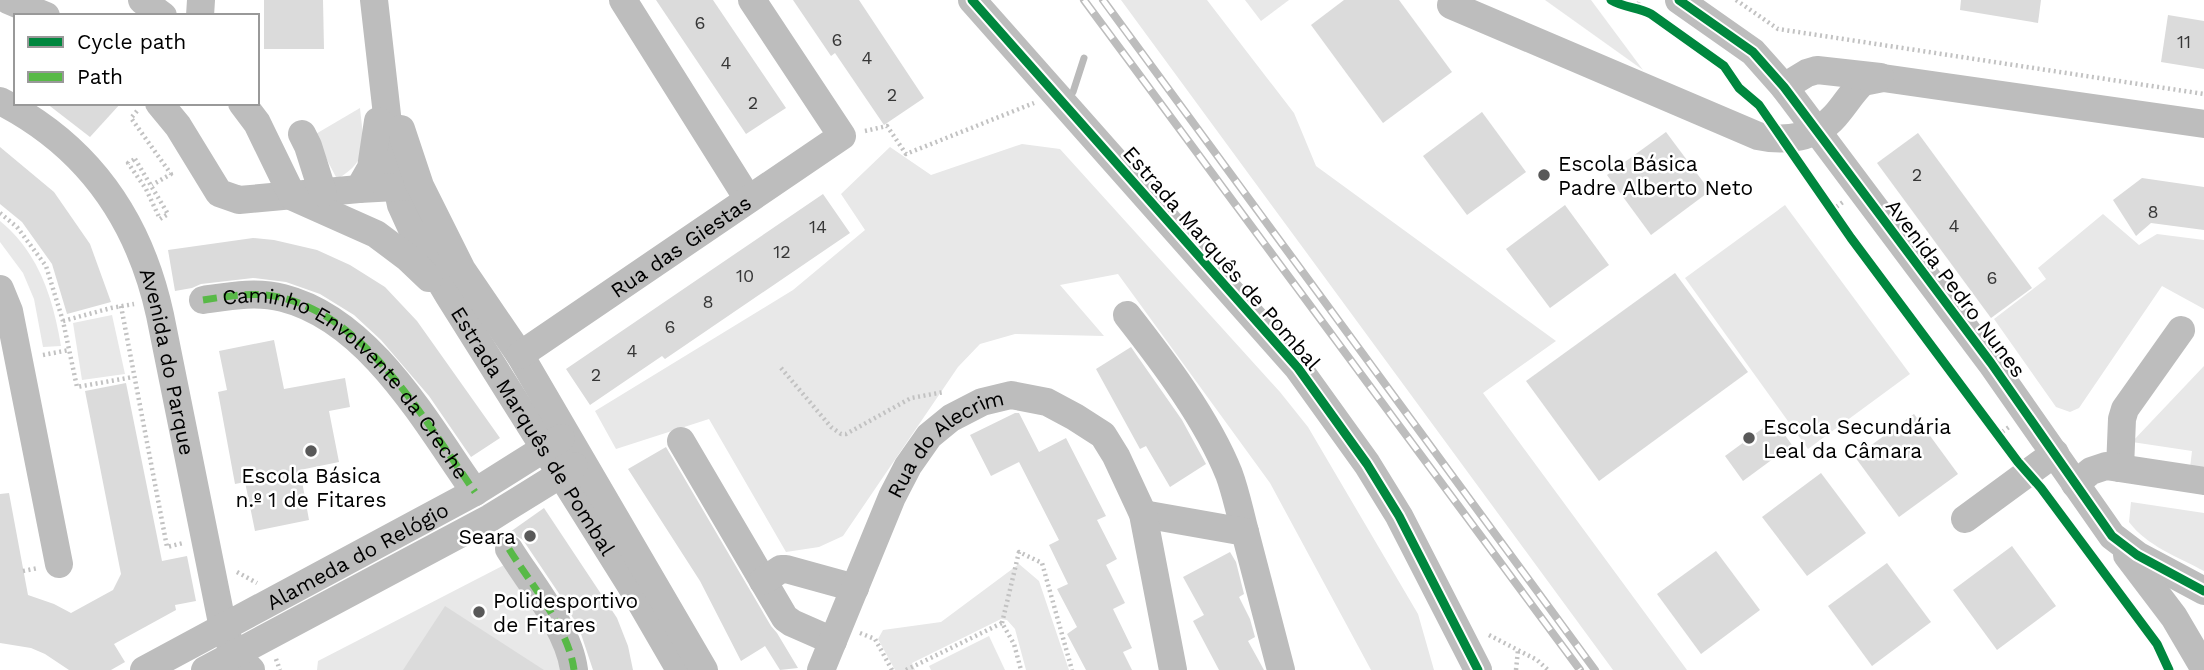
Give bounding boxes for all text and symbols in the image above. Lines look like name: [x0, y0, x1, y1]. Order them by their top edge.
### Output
house number: 6: [695, 12, 705, 33]
legend: [14, 14, 259, 105]
text: Cycle path: [77, 29, 186, 54]
house number: 6: [832, 29, 842, 50]
house number: 11: [2177, 31, 2191, 52]
house number: 4: [862, 47, 873, 68]
house number: 4: [721, 52, 732, 73]
text: Path: [77, 64, 123, 89]
house number: 2: [887, 84, 897, 105]
house number: 2: [748, 92, 758, 113]
street label: Estrada Marquês de Pombal: [1118, 141, 1327, 376]
place label: Escola Básica Padre Alberto Neto: [1558, 151, 1753, 200]
house number: 2: [1912, 164, 1922, 185]
marker: Escola Básica Padre Alberto Neto: [1536, 167, 1552, 183]
street label: Rua das Giestas: [605, 189, 755, 302]
street label: Avenida Pedro Nunes: [1881, 194, 2031, 382]
house number: 8: [2147, 201, 2159, 222]
house number: 4: [1949, 215, 1960, 236]
house number: 14: [809, 216, 827, 237]
house number: 12: [773, 241, 791, 262]
street label: Avenida do Parque: [135, 265, 200, 457]
house number: 10: [736, 265, 754, 286]
house number: 6: [1987, 267, 1997, 288]
street label: Caminho Envolvente da Creche: [221, 282, 475, 483]
house number: 8: [702, 291, 714, 312]
street label: Estrada Marquês de Pombal: [446, 302, 621, 560]
house number: 6: [665, 316, 675, 337]
house number: 4: [627, 340, 638, 361]
house number: 2: [591, 364, 601, 385]
street label: Rua do Alecrim: [881, 385, 1006, 502]
place label: Escola Secundária Leal da Câmara: [1763, 414, 1951, 463]
marker: Escola Secundária Leal da Câmara: [1741, 430, 1757, 446]
marker: Escola Básica n.º 1 de Fitares: [303, 443, 319, 459]
place label: Escola Básica n.º 1 de Fitares: [236, 463, 386, 512]
street label: Alameda do Relógio: [262, 496, 453, 615]
place label: Seara: [458, 524, 516, 549]
marker: Seara: [522, 528, 538, 544]
place label: Polidesportivo de Fitares: [493, 588, 638, 637]
marker: Polidesportivo de Fitares: [471, 604, 487, 620]

